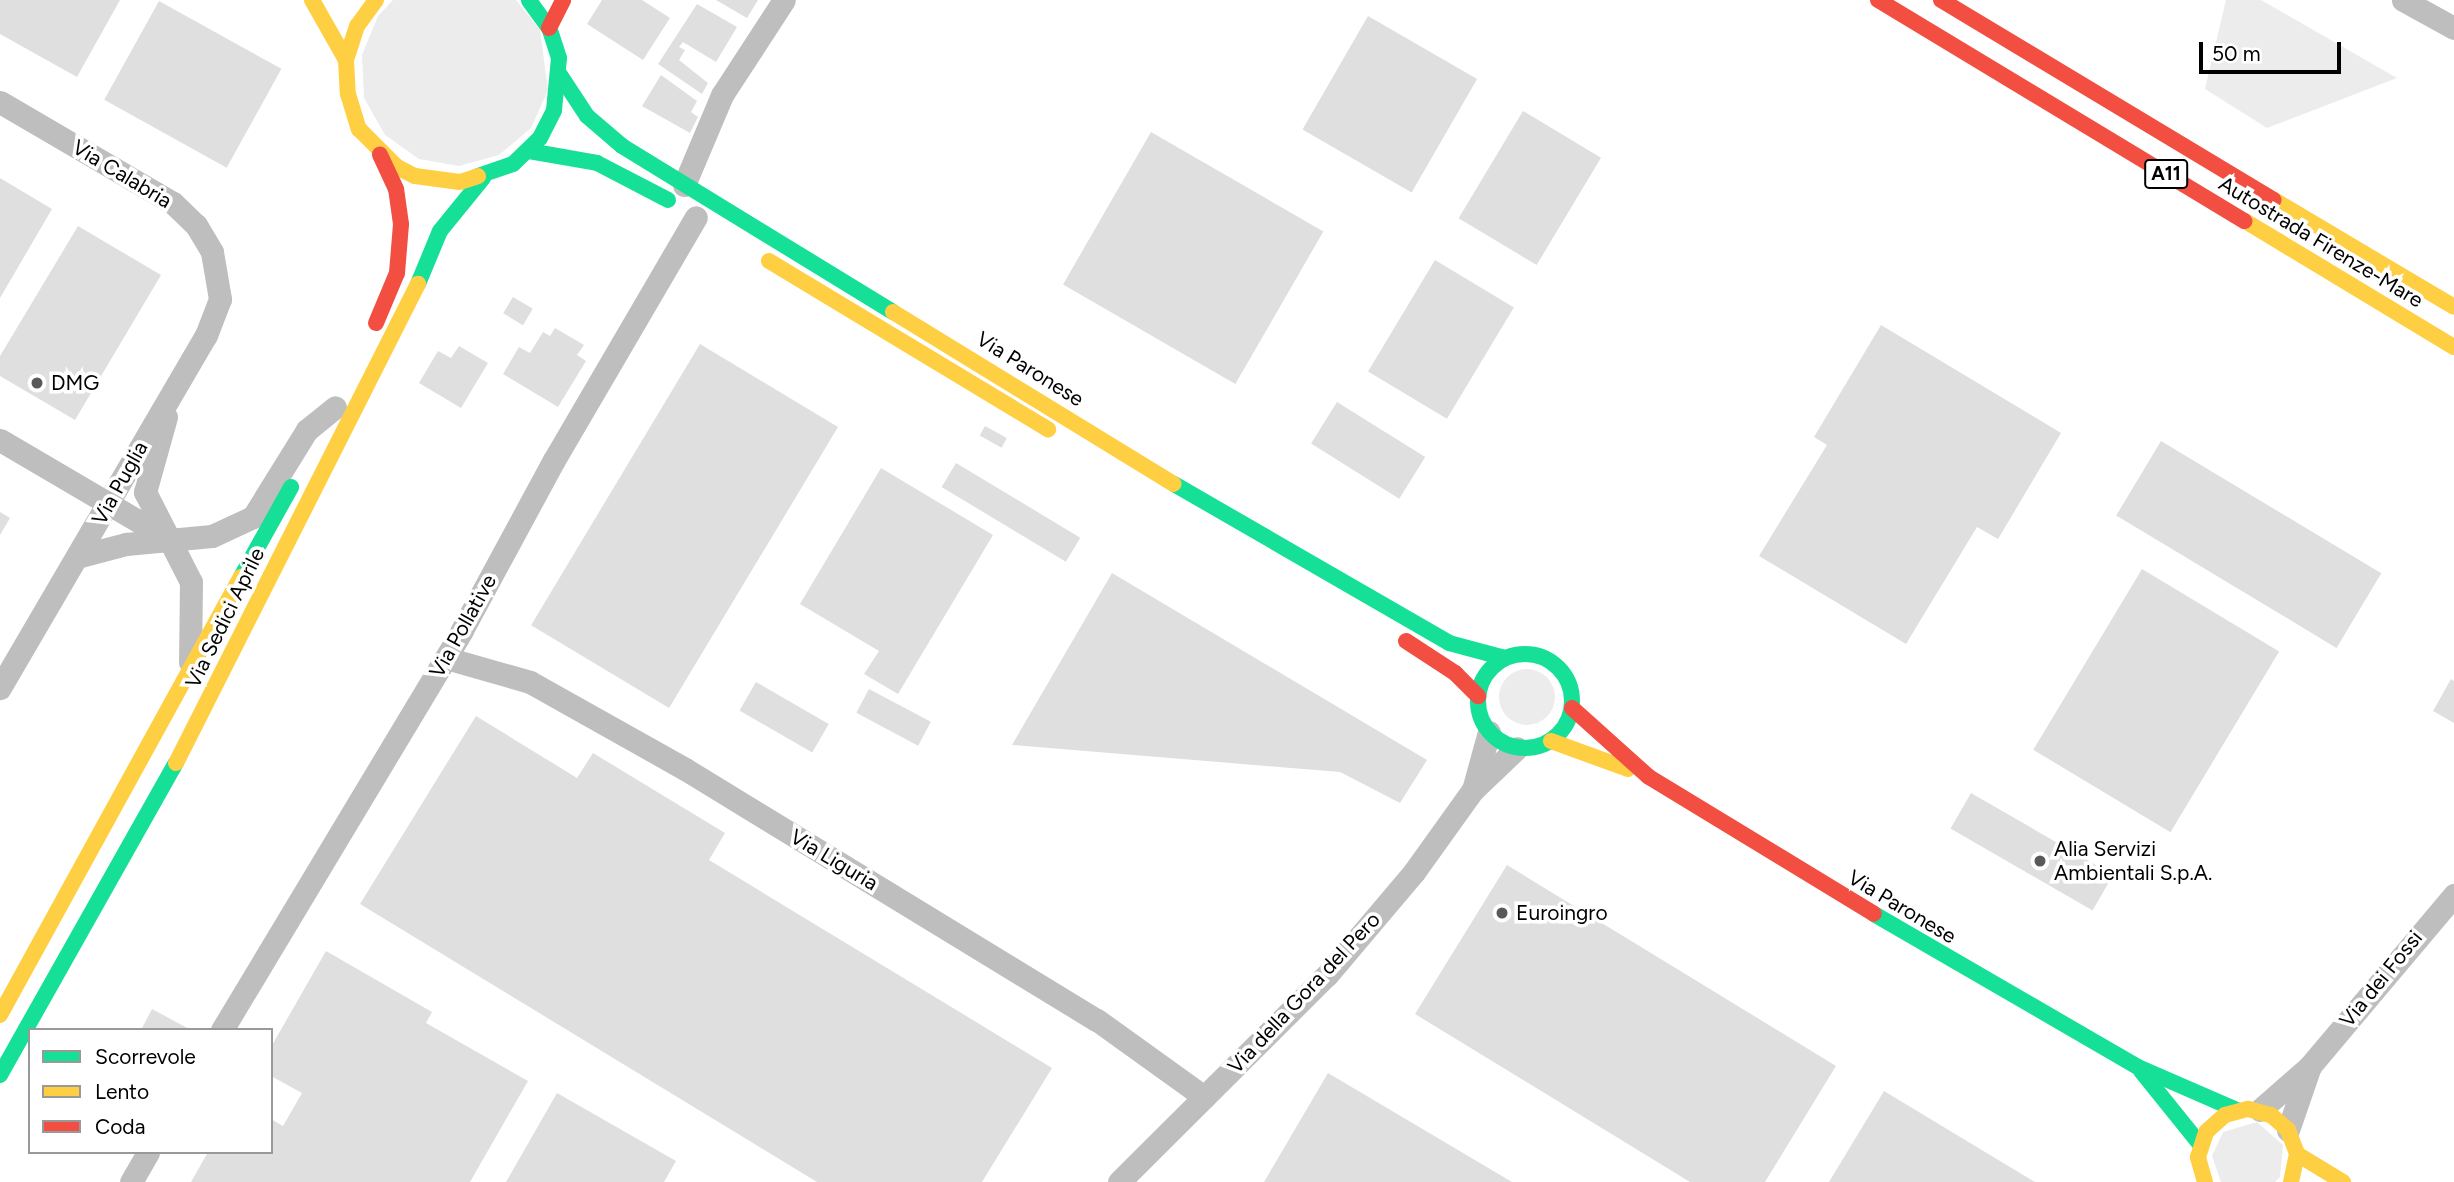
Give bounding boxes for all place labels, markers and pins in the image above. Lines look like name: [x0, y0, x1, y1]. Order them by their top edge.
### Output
place label: DMG: [51, 370, 99, 396]
marker: DMG: [29, 375, 45, 391]
place label: Alia Servizi Ambientali S.p.A.: [2054, 836, 2212, 886]
marker: Alia Servizi Ambientali S.p.A.: [2032, 853, 2048, 869]
place label: Euroingro: [1516, 900, 1608, 926]
marker: Euroingro: [1494, 905, 1510, 921]

